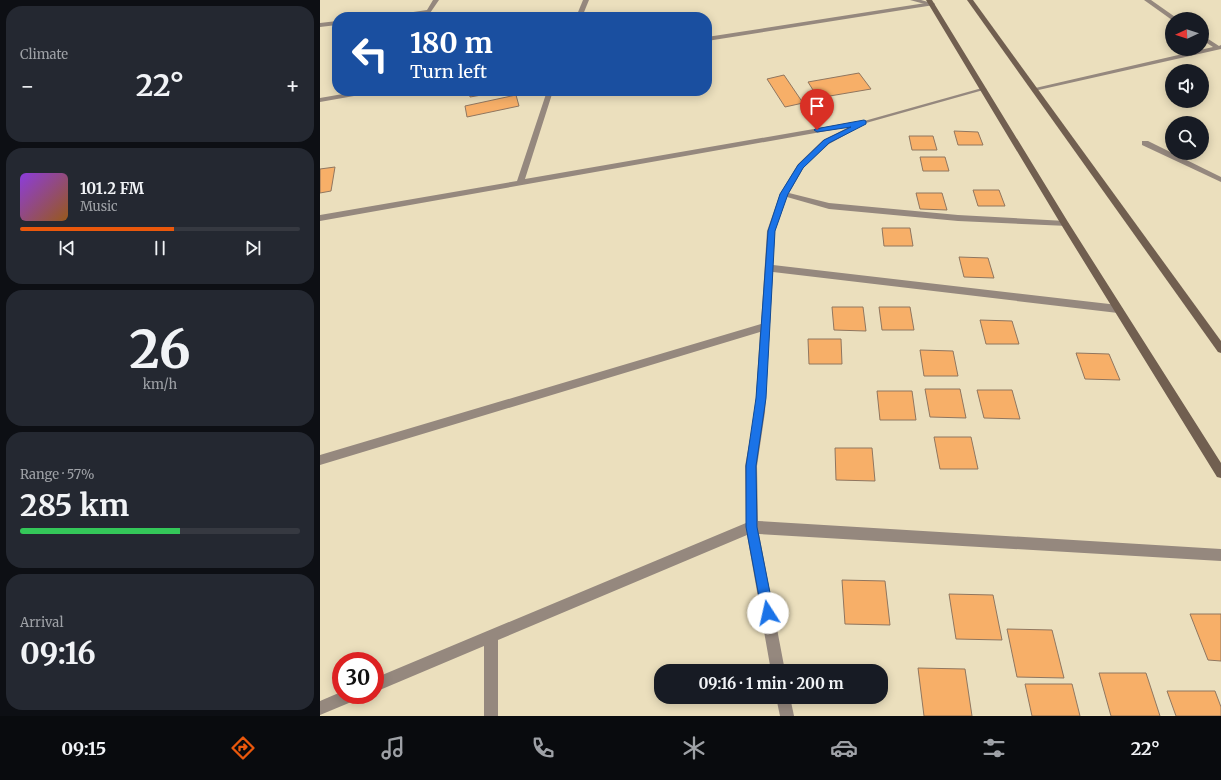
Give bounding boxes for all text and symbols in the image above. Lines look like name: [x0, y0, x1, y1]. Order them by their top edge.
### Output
north arrow: [1165, 12, 1209, 56]
map controls: [1165, 12, 1209, 160]
text: 180 m: [410, 25, 493, 61]
icon: left: [344, 28, 396, 80]
text: Climate: [20, 46, 68, 63]
text: Turn left: [410, 60, 487, 83]
button: sound: [1165, 64, 1209, 108]
text: 22°: [136, 66, 184, 104]
text: −: [20, 72, 35, 100]
text: +: [285, 72, 300, 100]
pin: [800, 89, 834, 130]
icon: arrive: [806, 95, 828, 117]
button: search: [1165, 116, 1209, 160]
text: 101.2 FM: [80, 179, 144, 198]
text: Music: [80, 198, 118, 215]
icon: previous: [56, 237, 78, 259]
icon: pause: [149, 237, 171, 259]
icon: next: [242, 237, 264, 259]
text: 26: [129, 317, 191, 382]
text: km/h: [143, 376, 177, 393]
text: Range · 57%: [20, 466, 94, 483]
text: 285 km: [20, 486, 129, 524]
position arrow: [747, 592, 789, 634]
text: Arrival: [20, 614, 63, 631]
text: 09:16: [20, 634, 96, 672]
speed limit sign: 30: [332, 652, 384, 704]
text: 09:16 · 1 min · 200 m: [698, 674, 844, 693]
icon: directions: [229, 734, 257, 762]
icon: music: [379, 734, 407, 762]
icon: phone: [529, 734, 557, 762]
icon: climate: [680, 734, 708, 762]
icon: car: [830, 734, 858, 762]
icon: filters: [980, 734, 1008, 762]
text: 09:15: [61, 737, 106, 760]
text: 22°: [1131, 737, 1160, 760]

